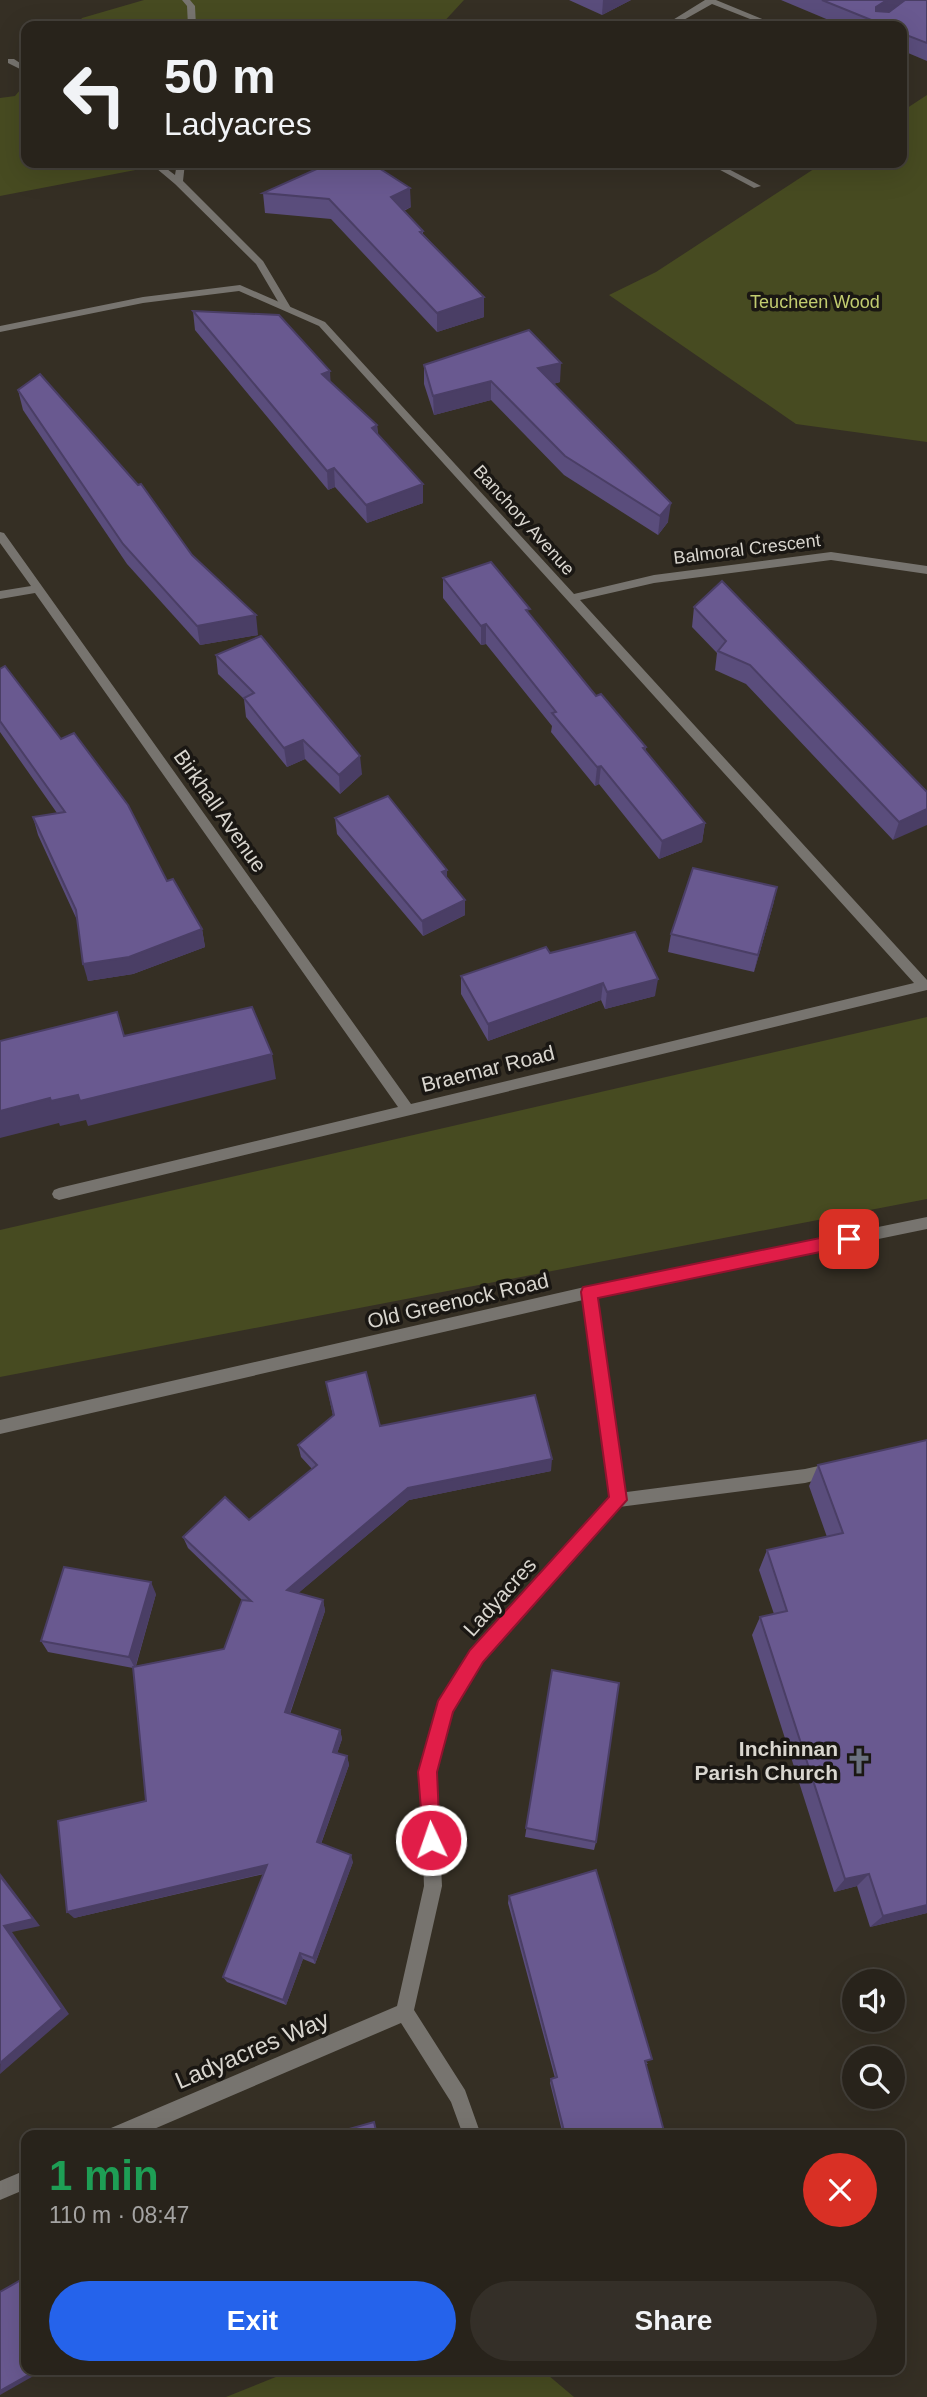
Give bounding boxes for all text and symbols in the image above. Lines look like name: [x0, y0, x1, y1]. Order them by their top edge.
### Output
icon: left: [49, 49, 140, 140]
text: 50 m: [164, 49, 276, 103]
text: Ladyacres: [164, 106, 312, 142]
park label: Teucheen Wood: [750, 292, 880, 312]
street label: Banchory Avenue: [469, 461, 579, 579]
street label: Balmoral Crescent: [672, 530, 822, 568]
street label: Birkhall Avenue: [170, 745, 271, 876]
street label: Braemar Road: [419, 1041, 557, 1096]
pin: [819, 1209, 879, 1269]
icon: arrive: [830, 1220, 868, 1258]
street label: Old Greenock Road: [365, 1268, 551, 1333]
street label: Ladyacres: [459, 1553, 541, 1640]
place label: Inchinnan Parish Church: [694, 1737, 838, 1784]
church icon: Inchinnan Parish Church: [844, 1746, 874, 1776]
position arrow: [394, 1803, 468, 1877]
map controls: [842, 1969, 905, 2109]
button: sound: [842, 1969, 905, 2032]
street label: Ladyacres Way: [171, 2005, 333, 2094]
button: search: [842, 2046, 905, 2109]
text: 1 min: [49, 2152, 159, 2199]
button: close: [803, 2153, 877, 2227]
text: 110 m · 08:47: [49, 2202, 189, 2228]
button: Exit: [49, 2281, 456, 2361]
button: Share: [470, 2281, 877, 2361]

